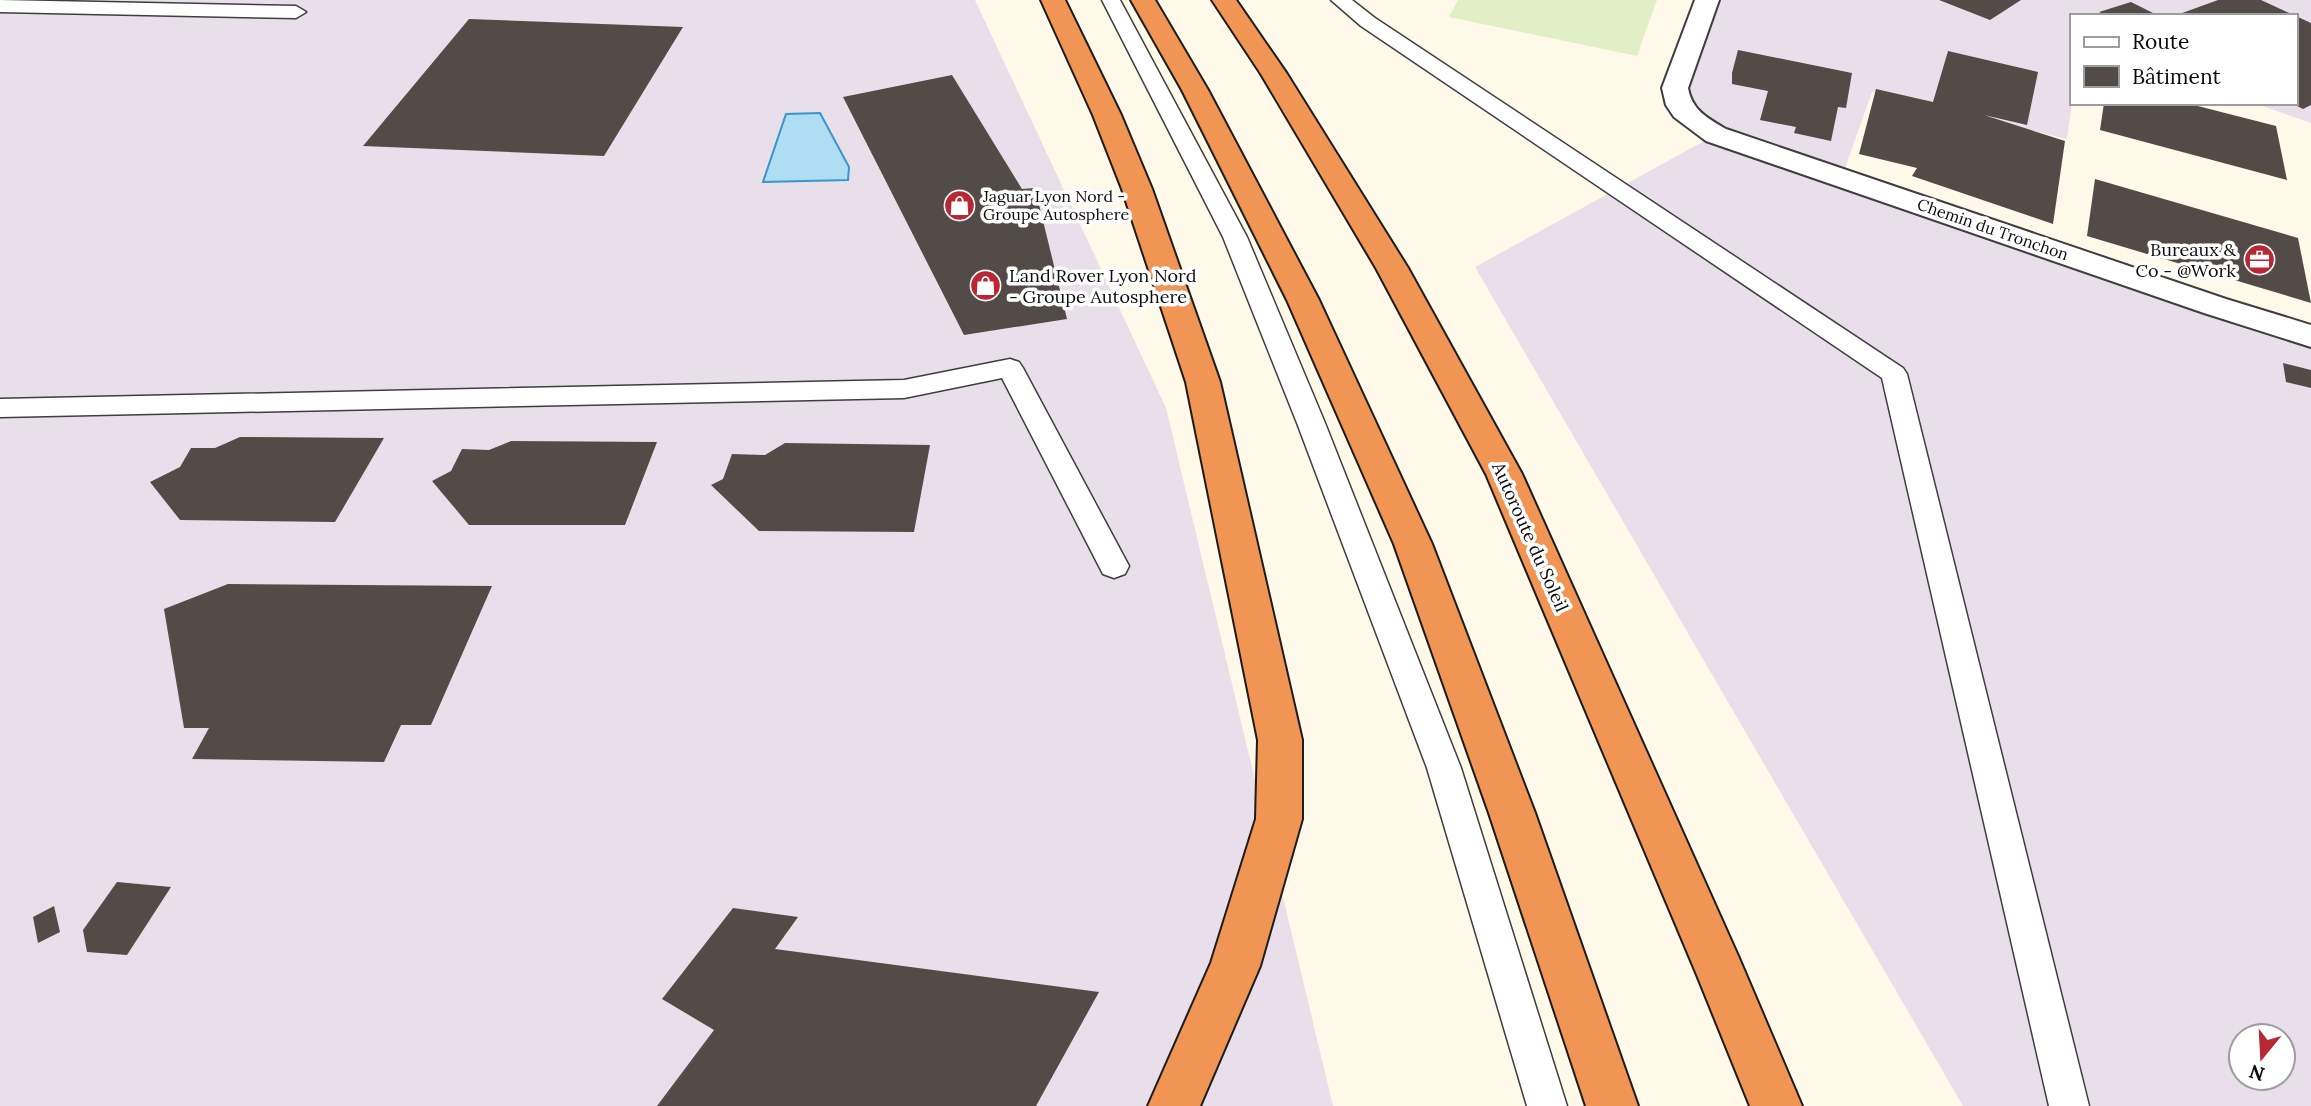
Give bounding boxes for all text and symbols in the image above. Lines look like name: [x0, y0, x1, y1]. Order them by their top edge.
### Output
legend: [2070, 14, 2297, 105]
text: Route: [2132, 28, 2189, 55]
text: Bâtiment: [2132, 63, 2221, 90]
place label: Jaguar Lyon Nord - Groupe Autosphere: [982, 186, 1129, 224]
shop icon: Jaguar Lyon Nord - Groupe Autosphere: [943, 188, 977, 222]
street label: Chemin du Tronchon: [1915, 194, 2071, 264]
place label: Bureaux & Co - @Work: [2136, 238, 2236, 282]
office icon: Bureaux & Co - @Work: [2242, 243, 2276, 277]
place label: Land Rover Lyon Nord - Groupe Autosphere: [1009, 264, 1197, 308]
shop icon: Land Rover Lyon Nord - Groupe Autosphere: [969, 269, 1003, 303]
street label: Autoroute du Soleil: [1487, 457, 1574, 615]
north arrow: [2227, 1022, 2297, 1092]
text: N: [2246, 1059, 2267, 1087]

